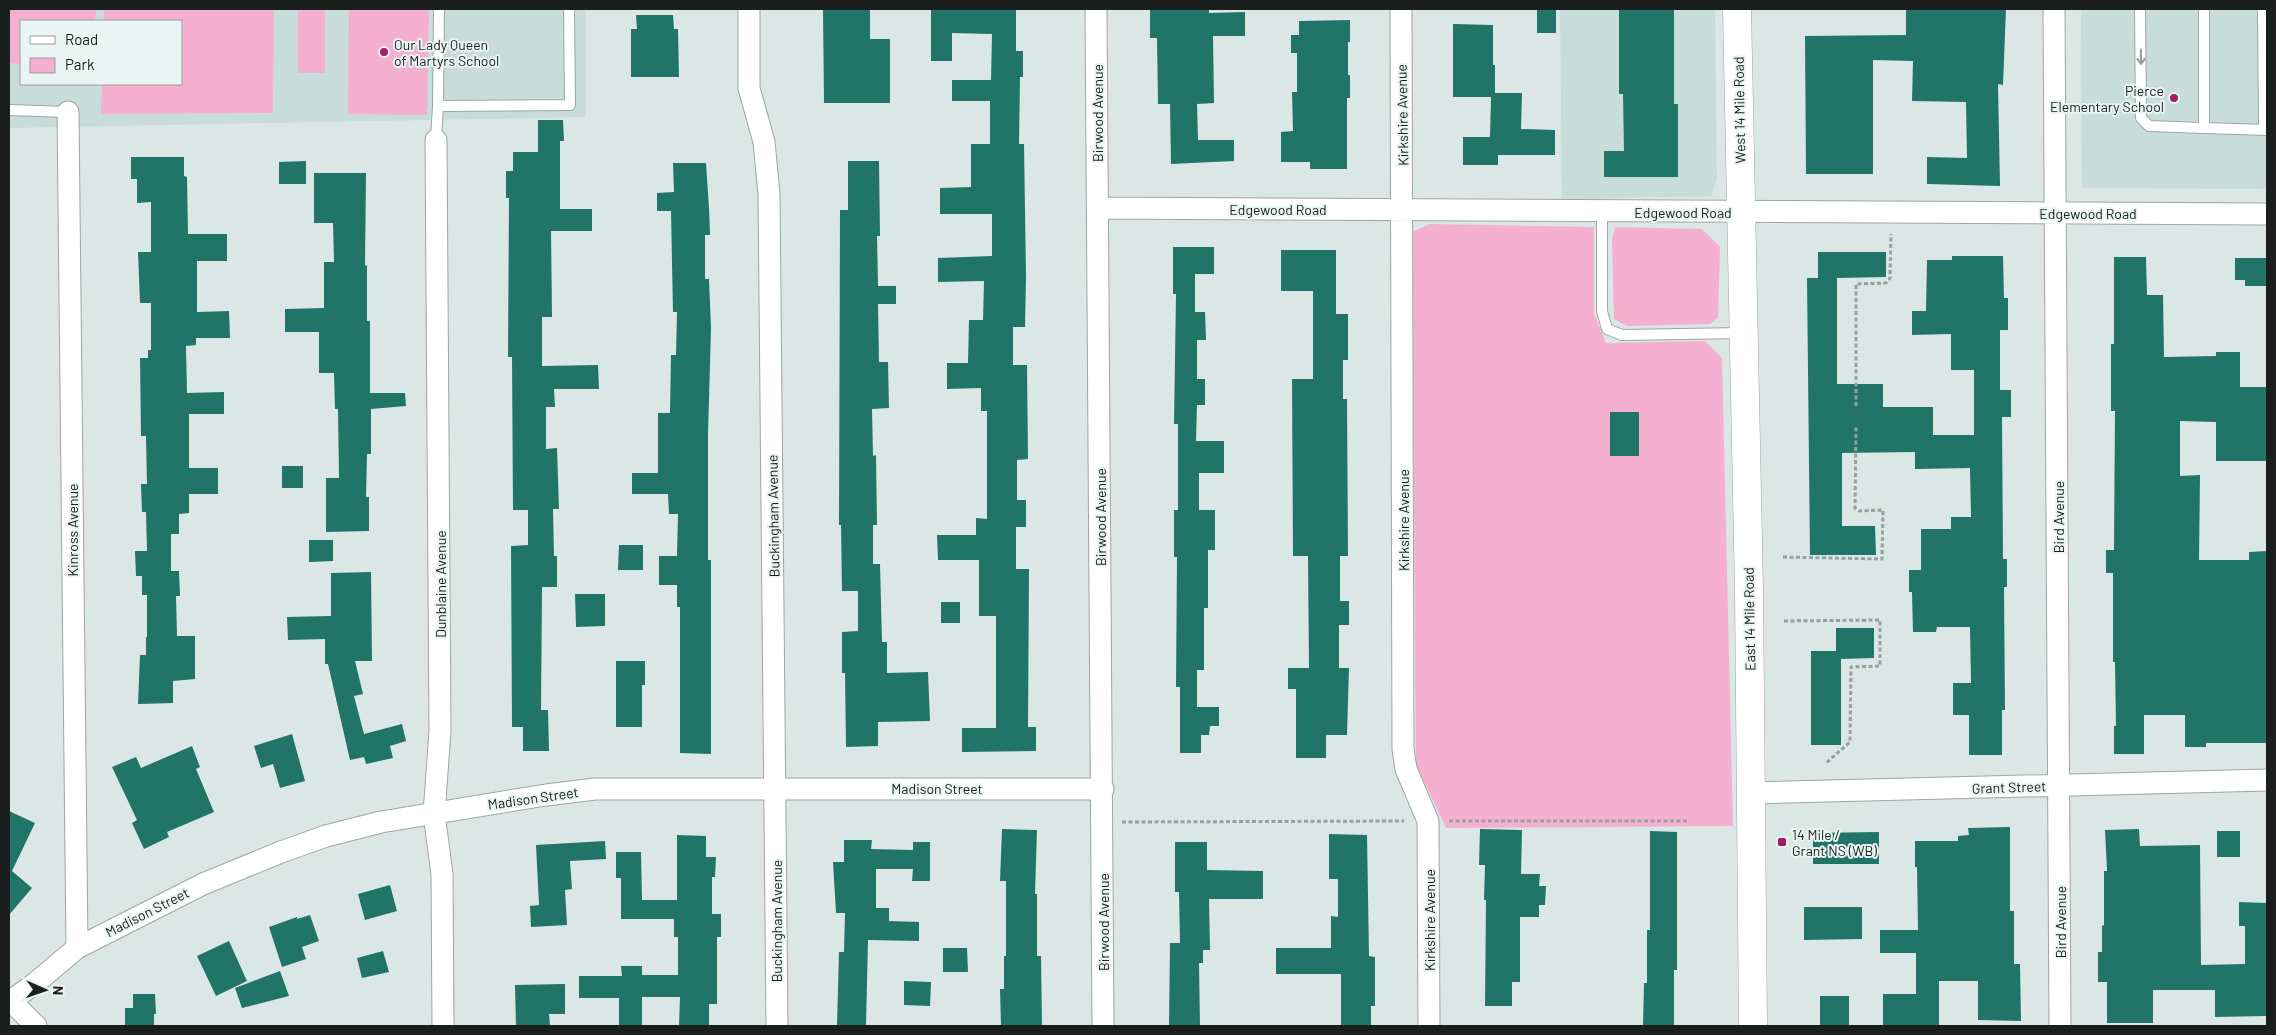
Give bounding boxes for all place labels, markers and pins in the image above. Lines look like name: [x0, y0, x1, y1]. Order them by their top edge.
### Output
place label: Our Lady Queen of Martyrs School: [394, 36, 499, 69]
marker: Our Lady Queen of Martyrs School: [378, 46, 390, 58]
place label: Pierce Elementary School: [2050, 82, 2164, 115]
marker: Pierce Elementary School: [2168, 92, 2180, 104]
place label: 14 Mile / Grant NS (WB): [1792, 826, 1877, 859]
marker: 14 Mile / Grant NS (WB): [1776, 836, 1788, 848]

